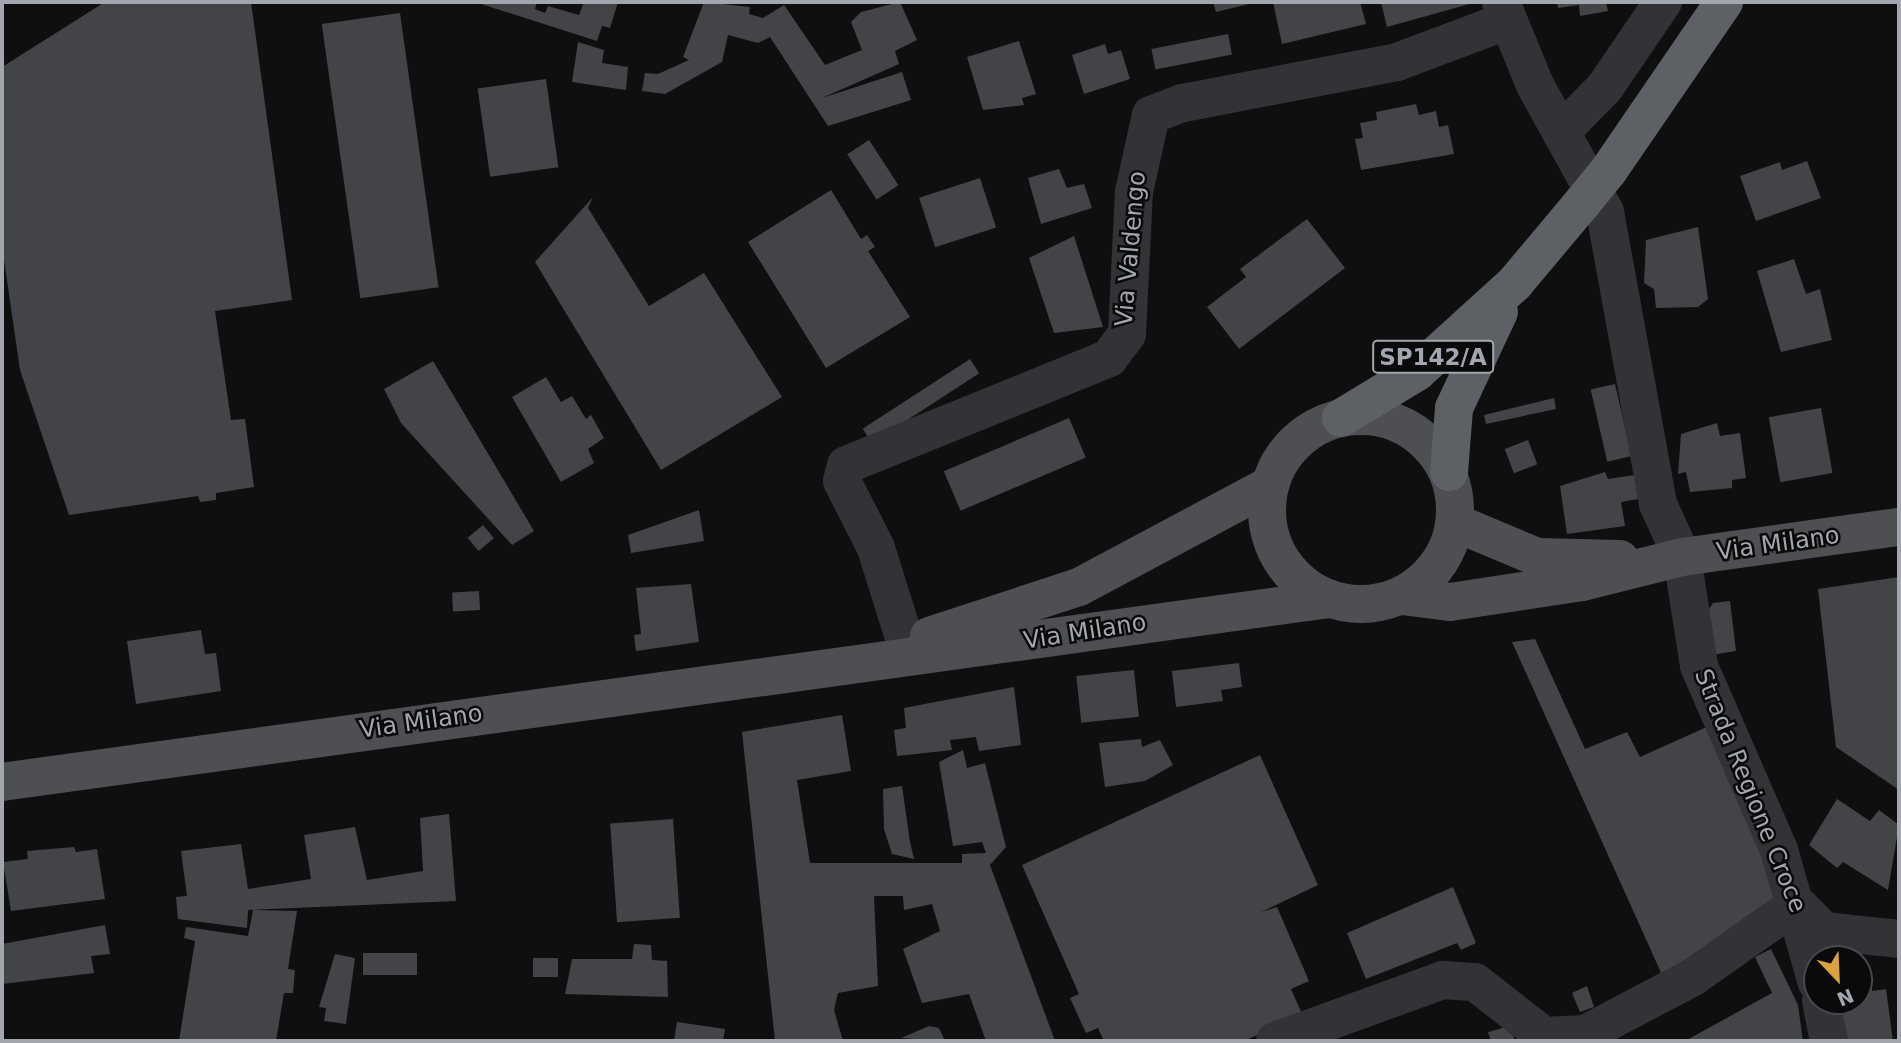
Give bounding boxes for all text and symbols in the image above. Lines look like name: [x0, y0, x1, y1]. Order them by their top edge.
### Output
street label: Via Valdengo: [1110, 170, 1152, 328]
road number: SP142/A: [1372, 338, 1494, 376]
street label: Via Milano: [1715, 521, 1841, 567]
street label: Via Milano: [1022, 608, 1148, 656]
street label: Strada Regione Croce: [1688, 665, 1812, 917]
street label: Via Milano: [358, 699, 484, 745]
north arrow: [1803, 945, 1873, 1015]
text: N: [1834, 984, 1857, 1011]

